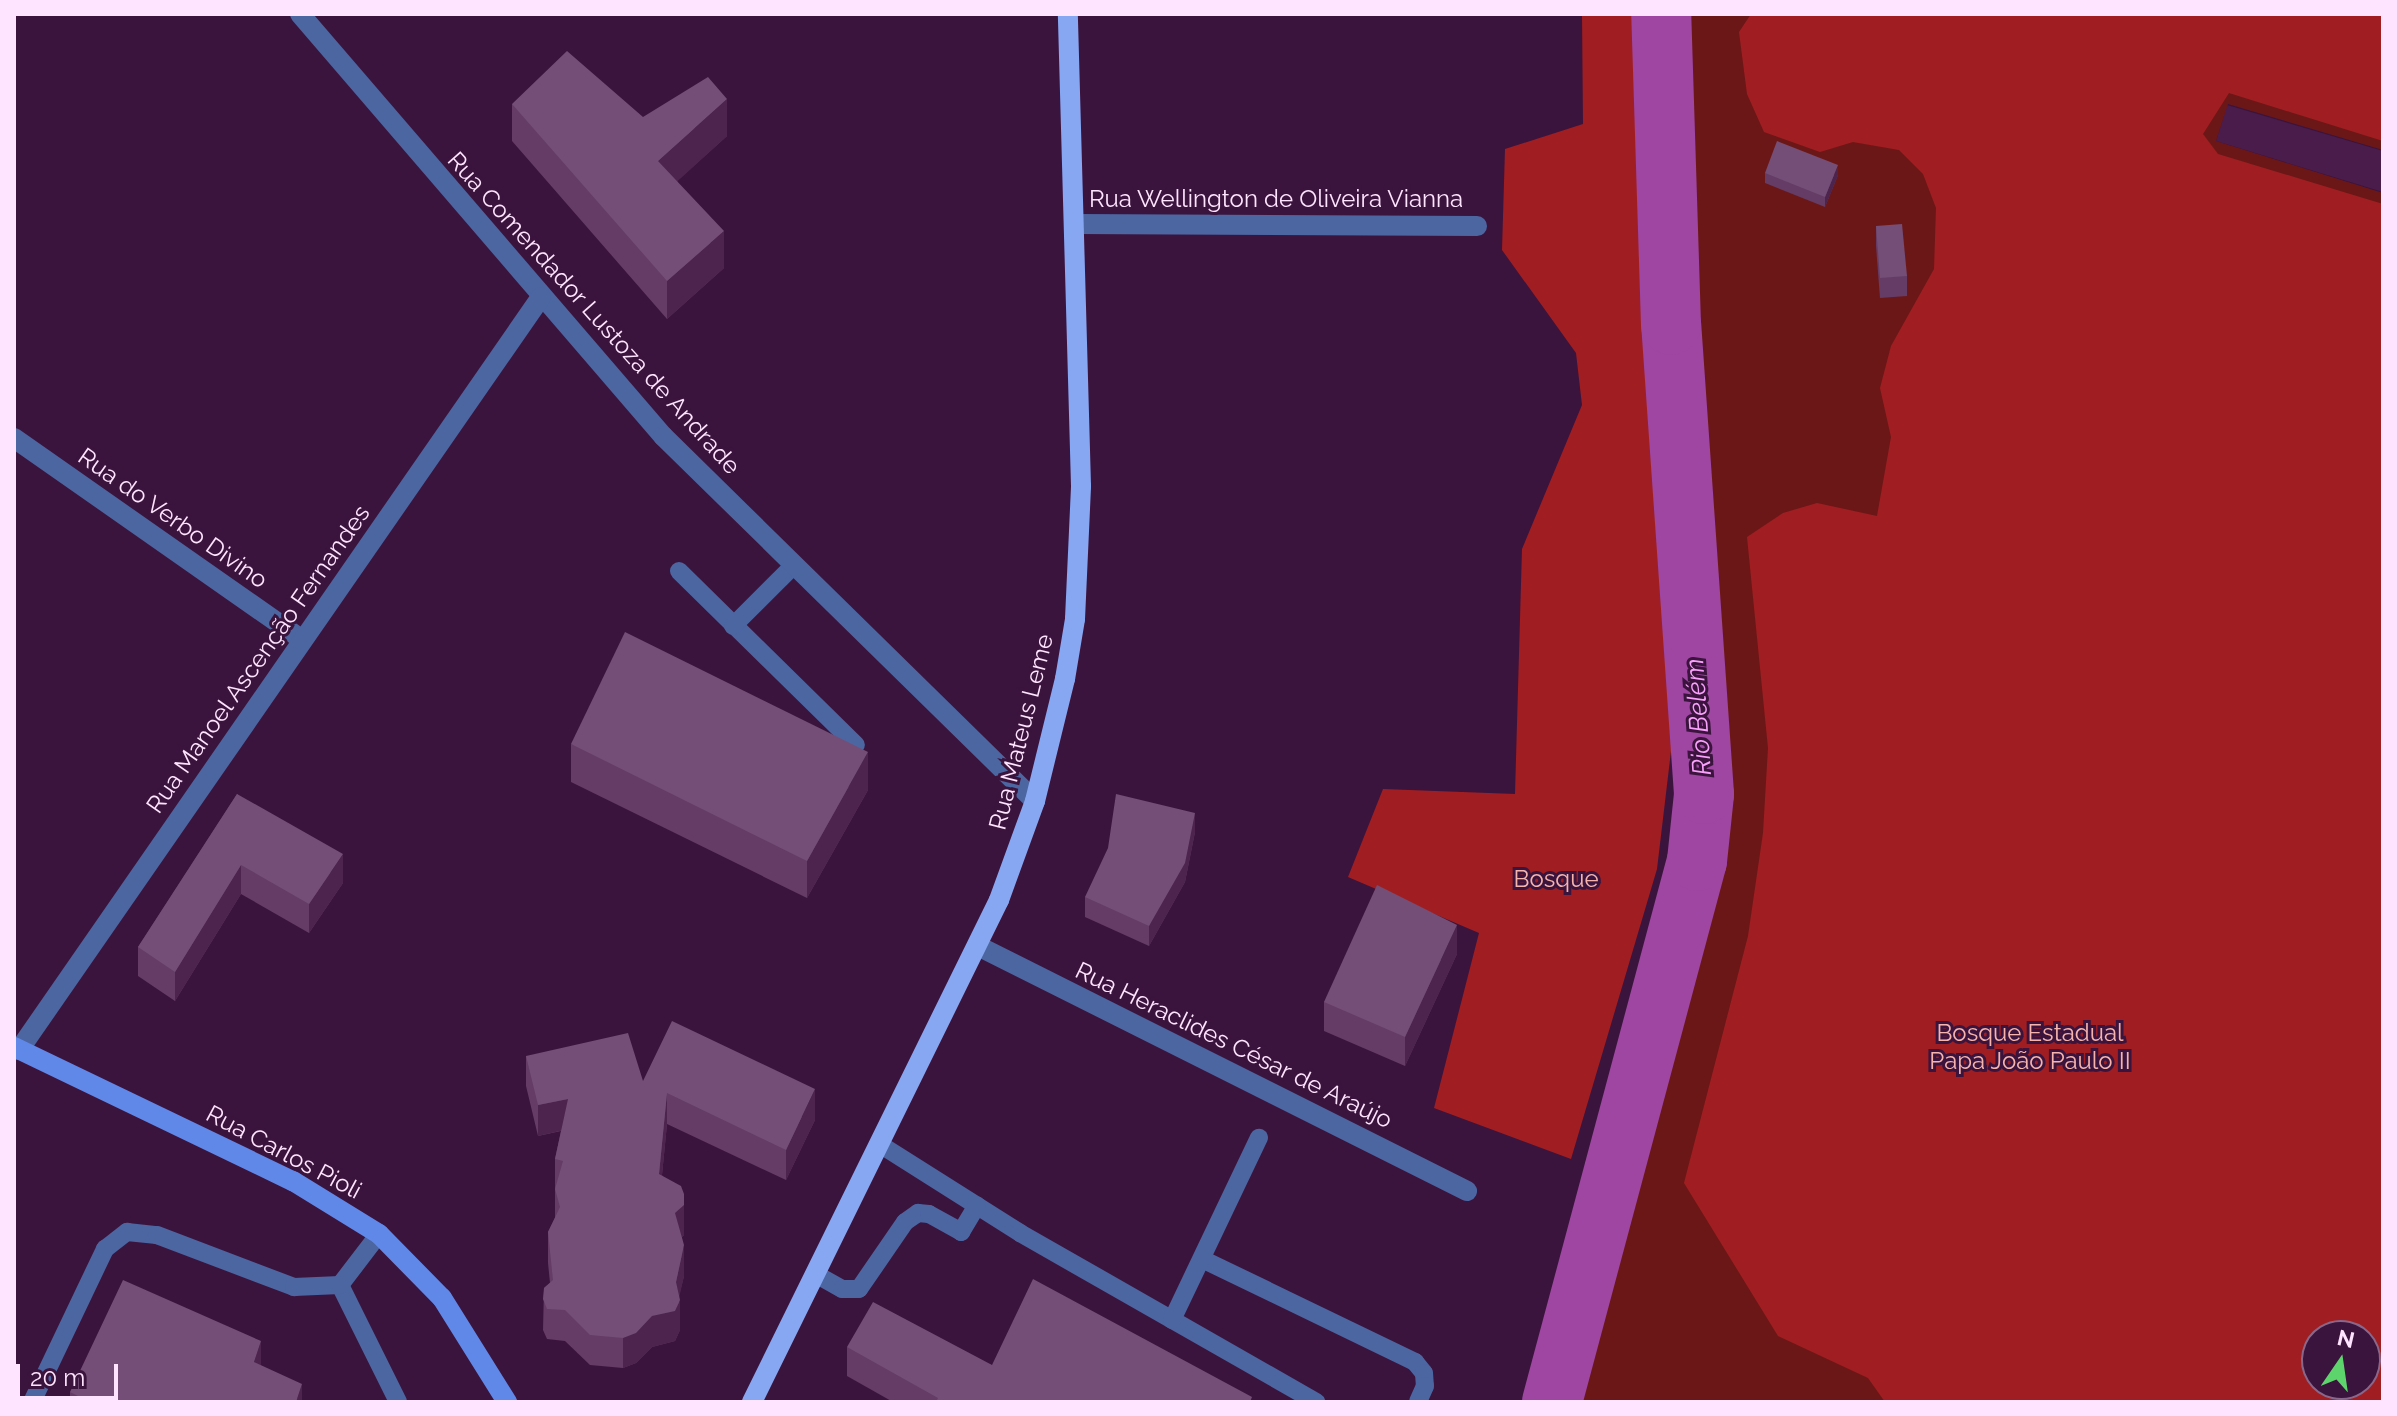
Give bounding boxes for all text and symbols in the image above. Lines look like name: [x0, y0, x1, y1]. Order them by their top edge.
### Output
street label: Rua Comendador Lustoza de Andrade: [441, 145, 747, 481]
street label: Rua Wellington de Oliveira Vianna: [1088, 185, 1464, 213]
street label: Rua do Verbo Divino: [72, 442, 274, 594]
street label: Rua Manoel Ascenção Fernandes: [140, 499, 376, 819]
street label: Rua Mateus Leme: [983, 631, 1059, 833]
water label: Rio Belém: [1679, 657, 1719, 777]
park label: Bosque: [1513, 865, 1599, 893]
street label: Rua Heraclides César de Araújo: [1070, 955, 1398, 1135]
park label: Bosque Estadual Papa João Paulo II: [1929, 1019, 2131, 1075]
street label: Rua Carlos Pioli: [201, 1099, 367, 1205]
north arrow: [2301, 1320, 2381, 1400]
text: N: [2335, 1324, 2357, 1353]
scale bar: [20, 1348, 122, 1398]
text: 20 m: [30, 1363, 85, 1392]

